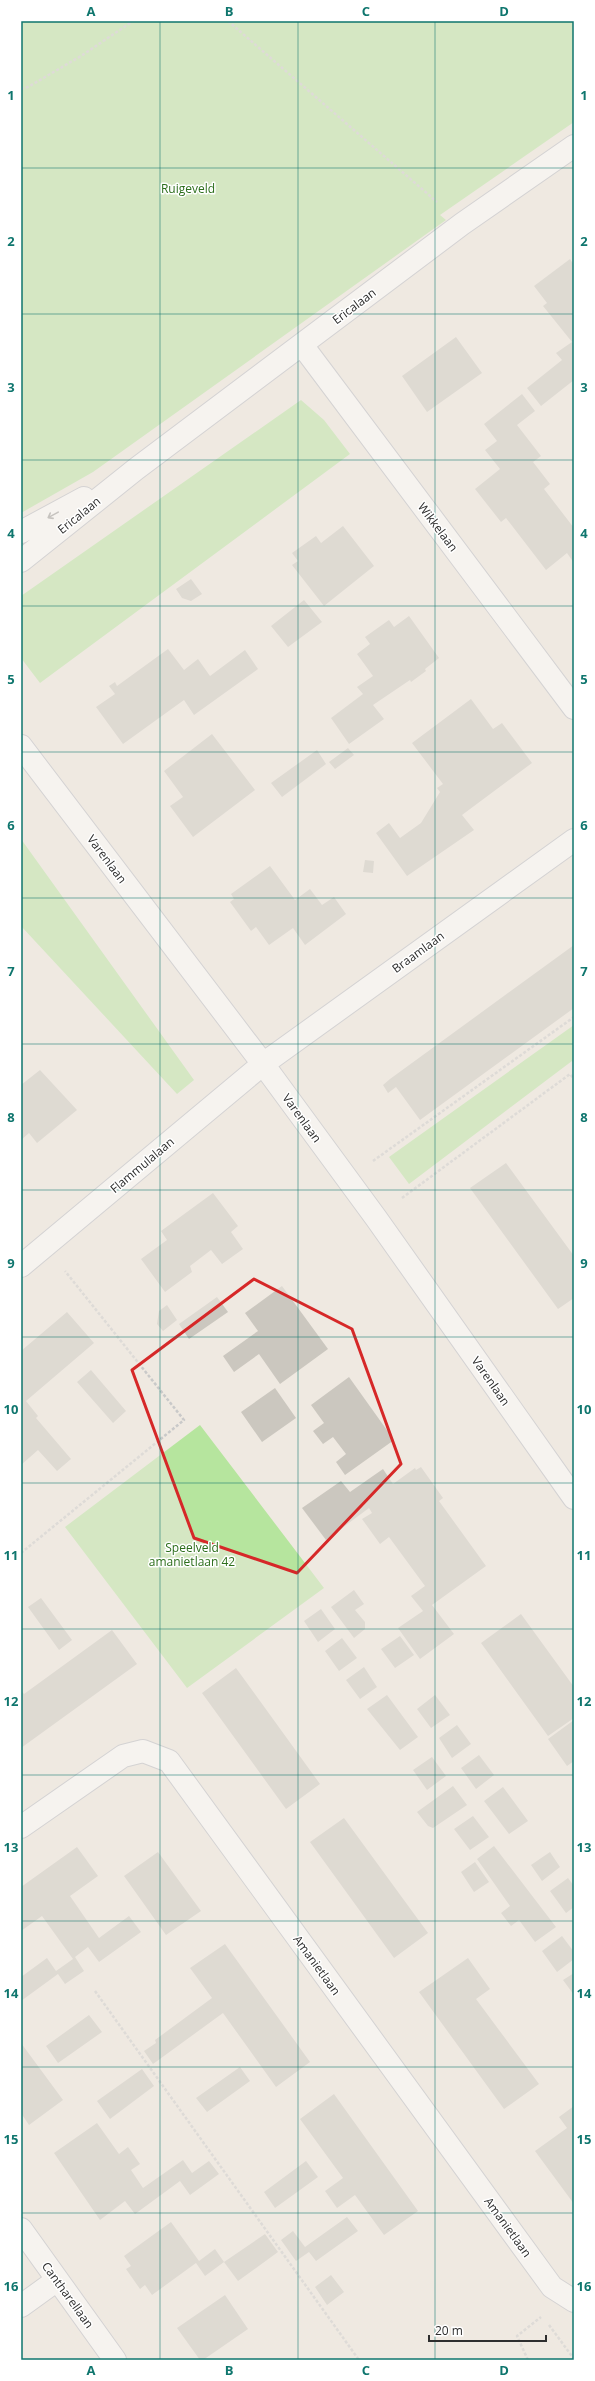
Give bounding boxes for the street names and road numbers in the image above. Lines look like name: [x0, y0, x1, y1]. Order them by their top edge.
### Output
street label: Ericalaan: [329, 284, 379, 328]
street label: Ericalaan: [54, 492, 104, 538]
street label: Wikkelaan: [414, 499, 462, 555]
street label: Varenlaan: [83, 831, 131, 887]
street label: Braamlaan: [388, 927, 448, 977]
street label: Varenlaan: [279, 1090, 325, 1146]
street label: Flammulalaan: [106, 1133, 178, 1197]
street label: Varenlaan: [468, 1353, 514, 1409]
street label: Amanietlaan: [289, 1931, 345, 1999]
street label: Amanietlaan: [480, 2193, 536, 2261]
street label: Cantharellaan: [38, 2258, 98, 2332]

